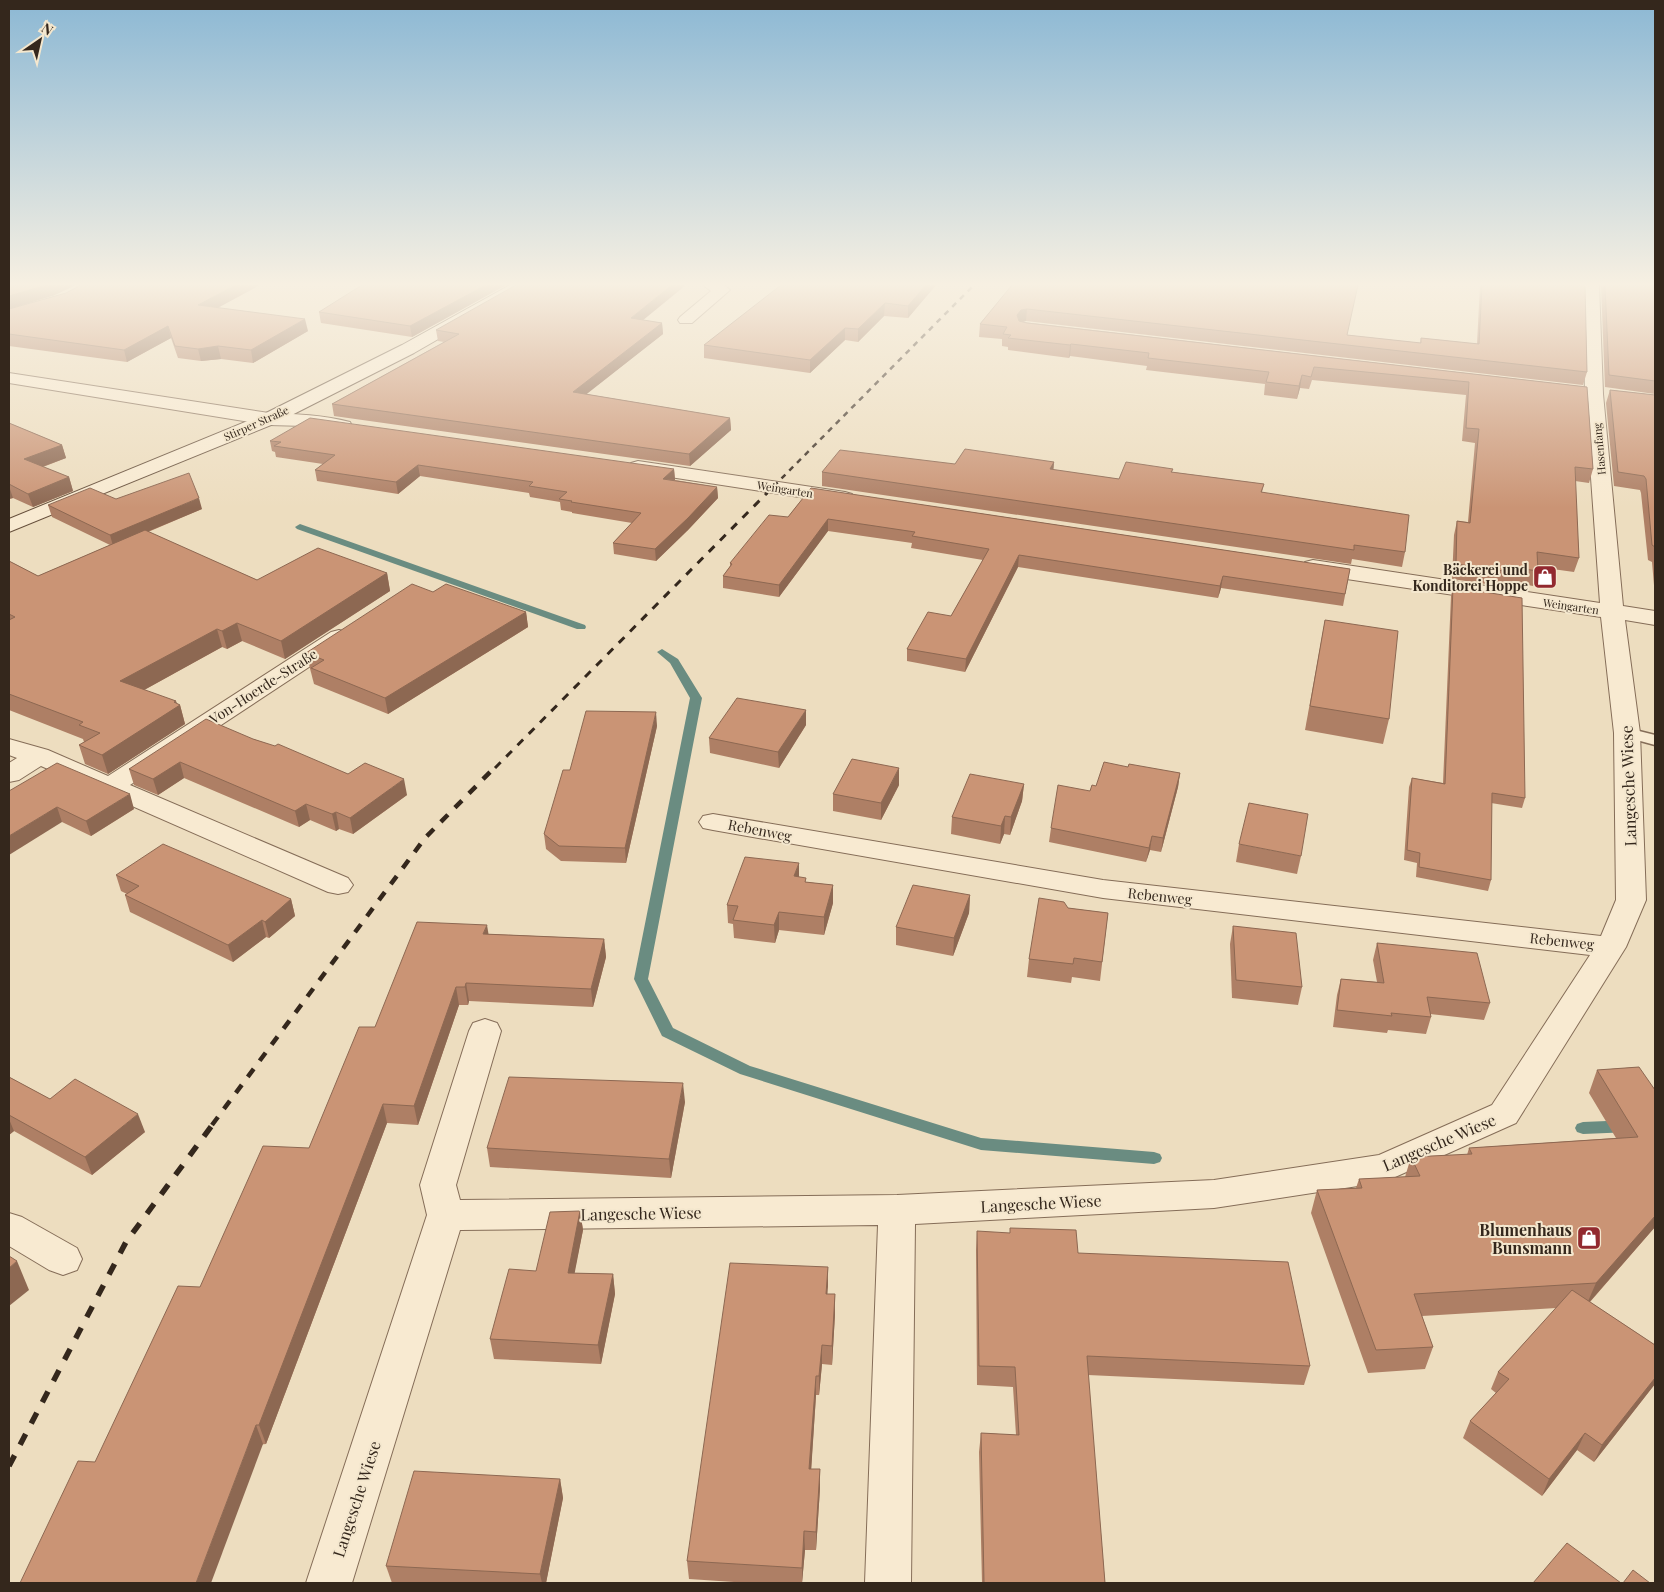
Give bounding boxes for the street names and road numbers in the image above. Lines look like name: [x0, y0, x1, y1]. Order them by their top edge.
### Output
street label: Stirper Straße: [221, 402, 291, 444]
street label: Hasenfang: [1589, 422, 1609, 476]
street label: Weingarten: [755, 477, 815, 501]
street label: Weingarten: [1541, 594, 1600, 617]
street label: Von-Hoerde-Straße: [205, 644, 321, 729]
street label: Langesche Wiese: [1615, 725, 1641, 847]
street label: Rebenweg: [727, 815, 794, 846]
street label: Rebenweg: [1127, 883, 1194, 909]
street label: Rebenweg: [1529, 928, 1596, 954]
street label: Langesche Wiese: [1379, 1109, 1499, 1175]
street label: Langesche Wiese: [980, 1189, 1102, 1217]
street label: Langesche Wiese: [580, 1201, 702, 1225]
street label: Langesche Wiese: [327, 1438, 385, 1560]

